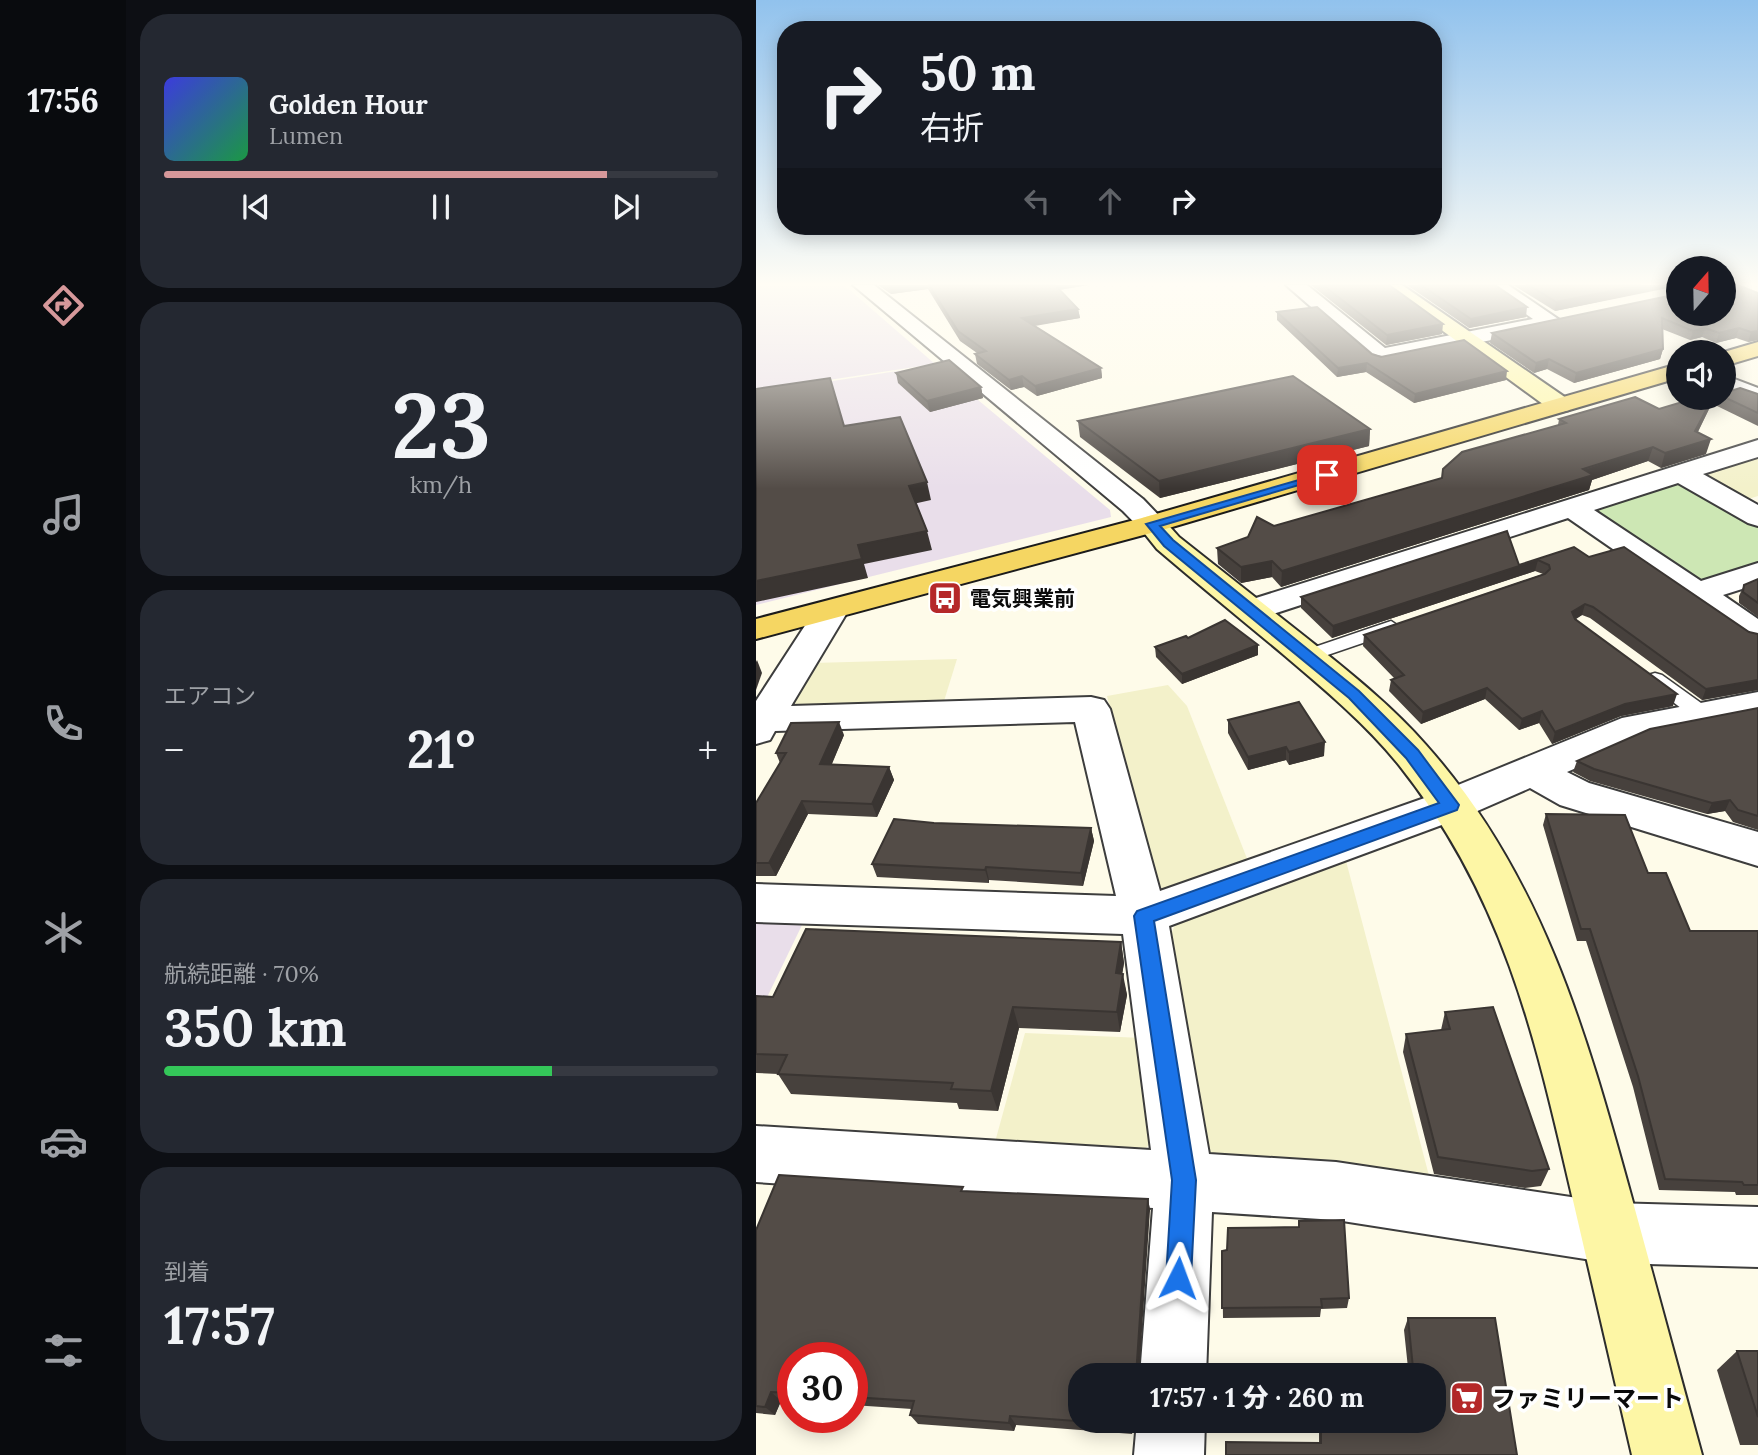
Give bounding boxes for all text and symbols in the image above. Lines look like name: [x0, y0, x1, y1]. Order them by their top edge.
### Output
text: 50 m: [920, 41, 1036, 103]
icon: right: [805, 49, 896, 140]
text: 17:56: [27, 80, 99, 121]
text: Golden Hour: [269, 88, 428, 121]
text: 右折: [920, 107, 984, 148]
text: Lumen: [269, 121, 343, 150]
icon: left: [1018, 182, 1056, 220]
icon: ahead: [1091, 182, 1129, 220]
icon: right: [1164, 182, 1202, 220]
icon: previous: [237, 188, 275, 226]
icon: pause: [422, 188, 460, 226]
icon: next: [607, 188, 645, 226]
north arrow: [1666, 256, 1736, 326]
map controls: [1666, 256, 1736, 410]
icon: directions: [39, 281, 88, 330]
button: sound: [1666, 340, 1736, 410]
text: 23: [391, 366, 491, 483]
pin: [1297, 445, 1357, 505]
icon: arrive: [1308, 456, 1346, 494]
text: km/h: [410, 470, 472, 499]
icon: music: [39, 490, 88, 539]
bus stop icon: 電気興業前: [926, 579, 964, 617]
place label: 電気興業前: [970, 585, 1075, 612]
text: エアコン: [164, 681, 256, 710]
icon: phone: [39, 699, 88, 748]
text: 21°: [407, 716, 475, 782]
text: −: [164, 726, 184, 774]
text: +: [698, 726, 718, 774]
icon: climate: [39, 908, 88, 957]
text: 航続距離 · 70%: [164, 959, 319, 988]
text: 350 km: [164, 994, 347, 1060]
icon: car: [39, 1117, 88, 1166]
position arrow: [1141, 1241, 1215, 1315]
text: 到着: [164, 1257, 210, 1286]
text: 17:57: [164, 1292, 275, 1358]
icon: filters: [39, 1326, 88, 1375]
speed limit sign: 30: [777, 1342, 868, 1433]
supermarket icon: ファミリーマート: [1448, 1379, 1486, 1417]
text: 17:57 · 1 分 · 260 m: [1150, 1381, 1364, 1414]
place label: ファミリーマート: [1492, 1383, 1684, 1414]

